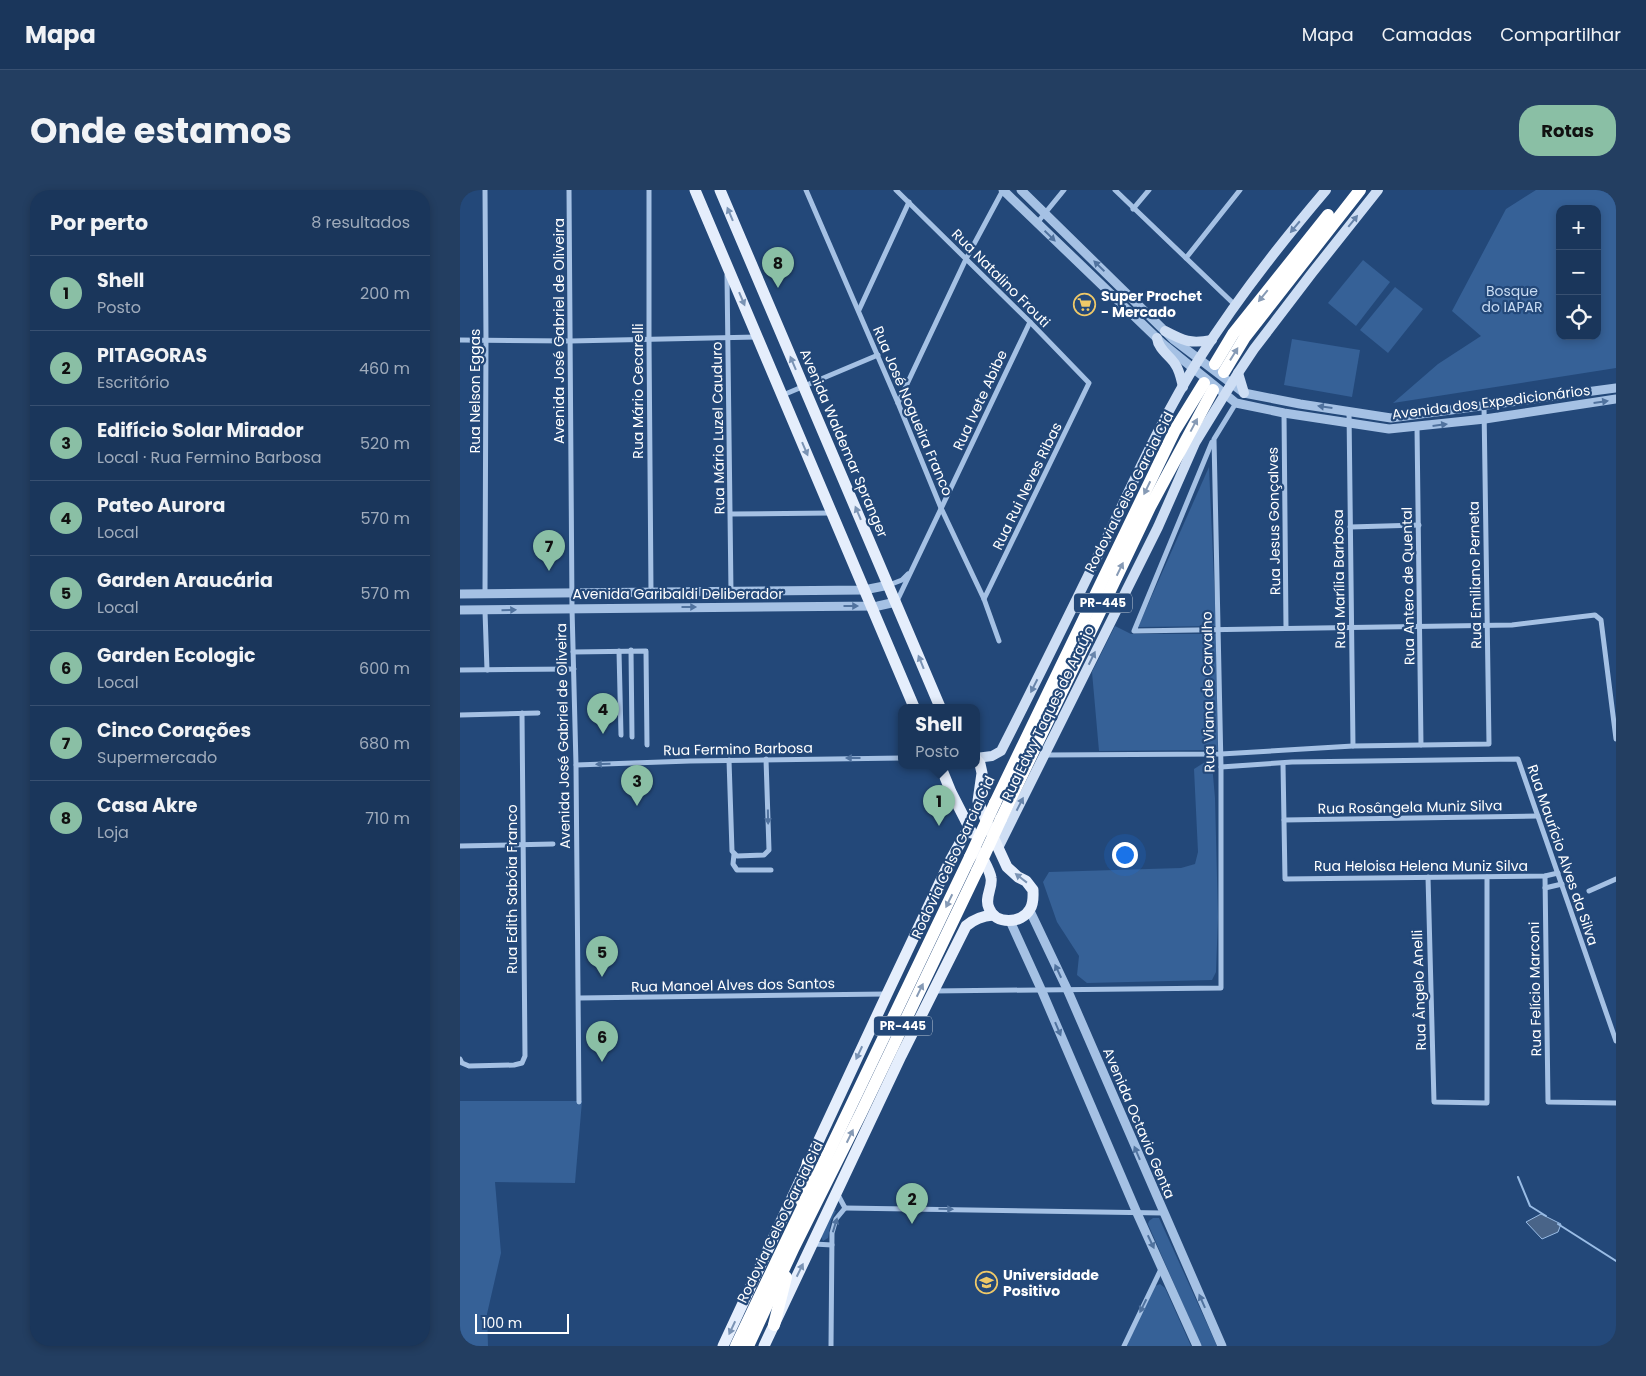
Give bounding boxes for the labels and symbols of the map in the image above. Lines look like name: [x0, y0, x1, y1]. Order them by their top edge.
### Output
one-way arrow: [725, 207, 733, 221]
one-way arrow: [1348, 215, 1359, 228]
street label: Avenida José Gabriel de Oliveira: [549, 218, 569, 444]
one-way arrow: [1290, 221, 1301, 233]
street label: Rua Natalino Frouti: [947, 224, 1055, 332]
one-way arrow: [1044, 230, 1056, 242]
pin: 8: [762, 247, 794, 288]
one-way arrow: [1094, 261, 1106, 273]
park label: Bosque do IAPAR: [1481, 281, 1543, 317]
place label: Super Prochet - Mercado: [1101, 286, 1202, 322]
one-way arrow: [1258, 290, 1269, 303]
one-way arrow: [738, 292, 746, 306]
supermarket icon: Super Prochet - Mercado: [1073, 292, 1097, 316]
street label: Rua Mário Cecarelli: [628, 323, 648, 459]
street label: Rua José Nogueira Franco: [868, 323, 958, 499]
street label: Rua Nelson Eggas: [465, 329, 485, 453]
street label: Rua Mário Luzel Cauduro: [706, 341, 730, 514]
street label: Avenida Waldemar Spranger: [795, 346, 893, 540]
street label: Rua Ivete Abibe: [948, 346, 1012, 453]
one-way arrow: [1230, 348, 1239, 361]
one-way arrow: [789, 356, 797, 370]
street label: Avenida dos Expedicionários: [1391, 380, 1591, 424]
one-way arrow: [1593, 397, 1609, 405]
one-way arrow: [1317, 403, 1333, 411]
street label: Rodovia Celso Garcia Cid: [1080, 408, 1178, 576]
one-way arrow: [1190, 418, 1198, 432]
street label: Rua Rui Neves Ribas: [987, 419, 1067, 553]
one-way arrow: [1432, 421, 1448, 429]
one-way arrow: [801, 442, 809, 456]
street label: Rua Jesus Gonçalves: [1263, 447, 1285, 595]
one-way arrow: [1143, 481, 1151, 495]
street label: Rua Emiliano Perneta: [1464, 501, 1486, 649]
one-way arrow: [853, 506, 861, 520]
street label: Rua Antero de Quental: [1397, 507, 1419, 665]
street label: Rua Marília Barbosa: [1328, 509, 1350, 649]
pin: 7: [533, 530, 565, 571]
one-way arrow: [1115, 562, 1124, 577]
street label: Avenida Garibaldi Deliberador: [572, 584, 784, 604]
road number: PR-445: [1074, 593, 1132, 612]
one-way arrow: [843, 602, 859, 610]
one-way arrow: [681, 603, 697, 611]
one-way arrow: [501, 606, 517, 614]
street label: Rua Viana de Carvalho: [1197, 611, 1219, 773]
street label: Rua Edwy Taques de Araújo: [997, 622, 1099, 804]
street label: Avenida José Gabriel de Oliveira: [551, 623, 575, 849]
one-way arrow: [1088, 651, 1096, 666]
one-way arrow: [917, 654, 925, 669]
one-way arrow: [1029, 679, 1038, 694]
pin: 4: [587, 693, 619, 734]
street label: Rua Fermino Barbosa: [663, 738, 813, 760]
one-way arrow: [845, 754, 861, 762]
one-way arrow: [595, 760, 611, 768]
street label: Rua Maurício Alves da Silva: [1523, 762, 1603, 948]
pin: 3: [621, 765, 653, 806]
street label: Rodovia Celso Garcia Cid: [906, 772, 1000, 942]
pin: 1: [923, 785, 955, 826]
street label: Rua Rosângela Muniz Silva: [1318, 795, 1502, 819]
one-way arrow: [1016, 797, 1024, 811]
street label: Rua Edith Sabóia Franco: [502, 804, 522, 974]
one-way arrow: [764, 810, 772, 826]
your location: [1112, 842, 1138, 868]
street label: Rua Heloisa Helena Muniz Silva: [1314, 856, 1528, 876]
one-way arrow: [1014, 872, 1027, 883]
one-way arrow: [945, 894, 953, 909]
street label: Rua Felício Marconi: [1524, 922, 1546, 1056]
street label: Rua Ângelo Anelli: [1407, 929, 1431, 1051]
pin: 5: [586, 936, 618, 977]
one-way arrow: [1054, 964, 1062, 978]
street label: Rua Manoel Alves dos Santos: [631, 973, 835, 997]
one-way arrow: [916, 983, 924, 997]
road number: PR-445: [874, 1016, 932, 1036]
pin: 6: [586, 1021, 618, 1062]
one-way arrow: [1055, 1022, 1063, 1036]
street label: Avenida Octavio Genta: [1098, 1044, 1180, 1202]
one-way arrow: [855, 1046, 863, 1061]
one-way arrow: [846, 1129, 854, 1143]
street label: Rodovia Celso Garcia Cid: [732, 1138, 828, 1306]
one-way arrow: [1132, 1146, 1140, 1160]
pin: 2: [896, 1183, 928, 1224]
one-way arrow: [939, 1205, 955, 1213]
one-way arrow: [831, 1217, 839, 1232]
one-way arrow: [1147, 1235, 1155, 1249]
one-way arrow: [796, 1263, 805, 1278]
place label: Universidade Positivo: [1003, 1265, 1099, 1301]
school or university icon: Universidade Positivo: [975, 1271, 999, 1295]
one-way arrow: [1197, 1294, 1205, 1308]
one-way arrow: [1139, 1299, 1147, 1314]
scale bar: [475, 1311, 569, 1334]
one-way arrow: [728, 1321, 736, 1335]

